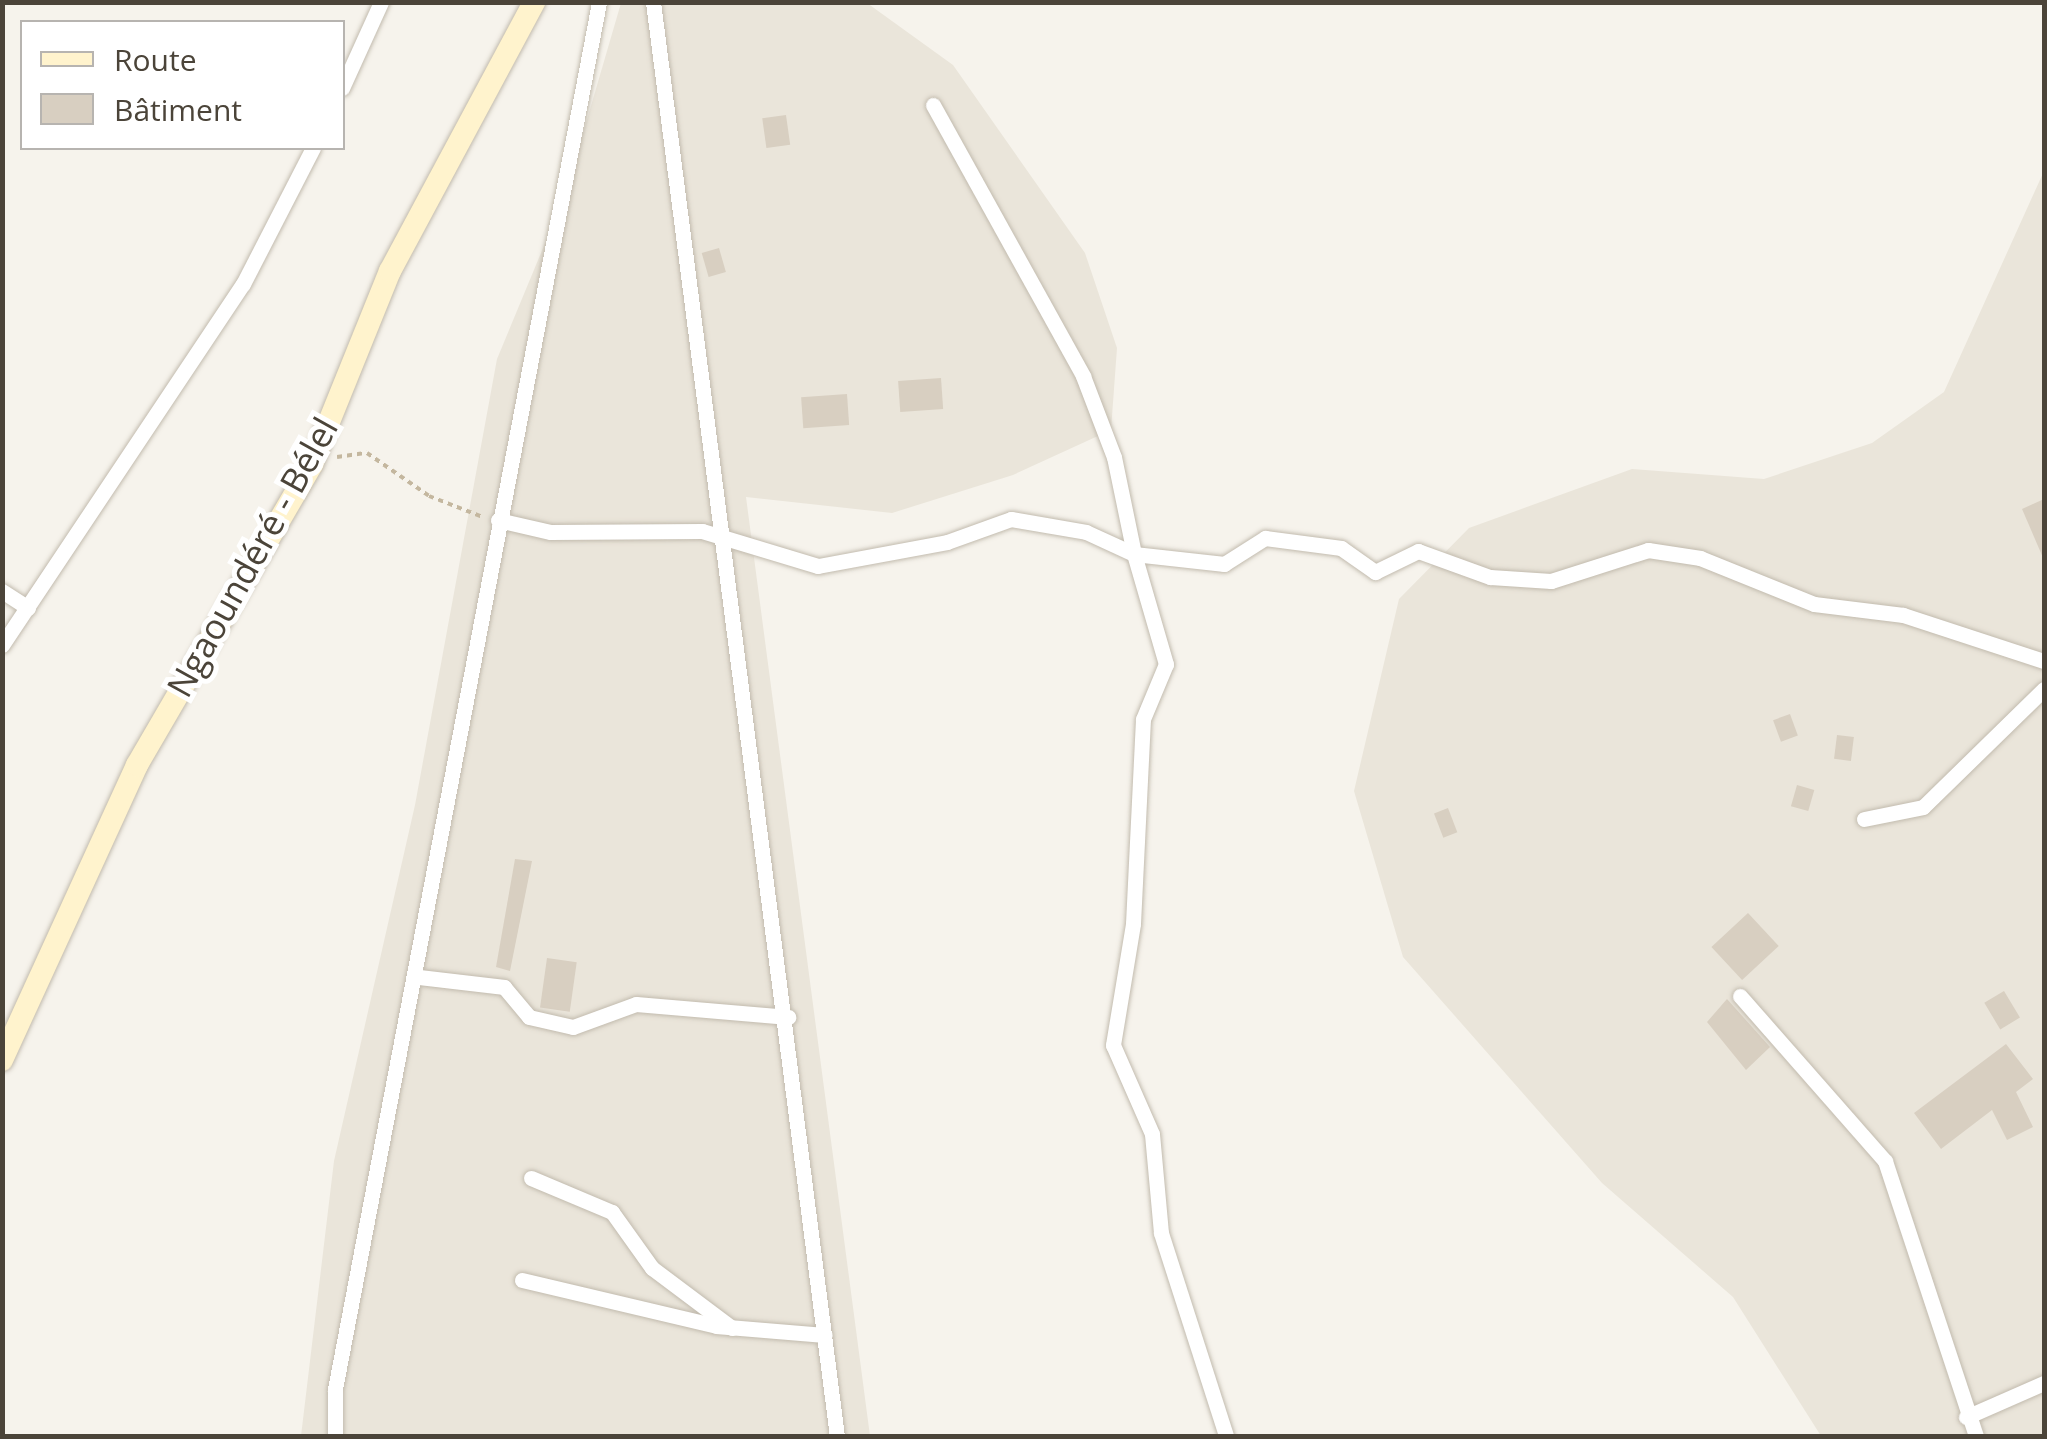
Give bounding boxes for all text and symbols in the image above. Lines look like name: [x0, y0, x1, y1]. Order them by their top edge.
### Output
legend: [20, 20, 345, 150]
text: Route: [114, 39, 197, 80]
text: Bâtiment: [114, 89, 242, 130]
street label: Ngaoundéré - Bélel: [158, 410, 346, 704]

